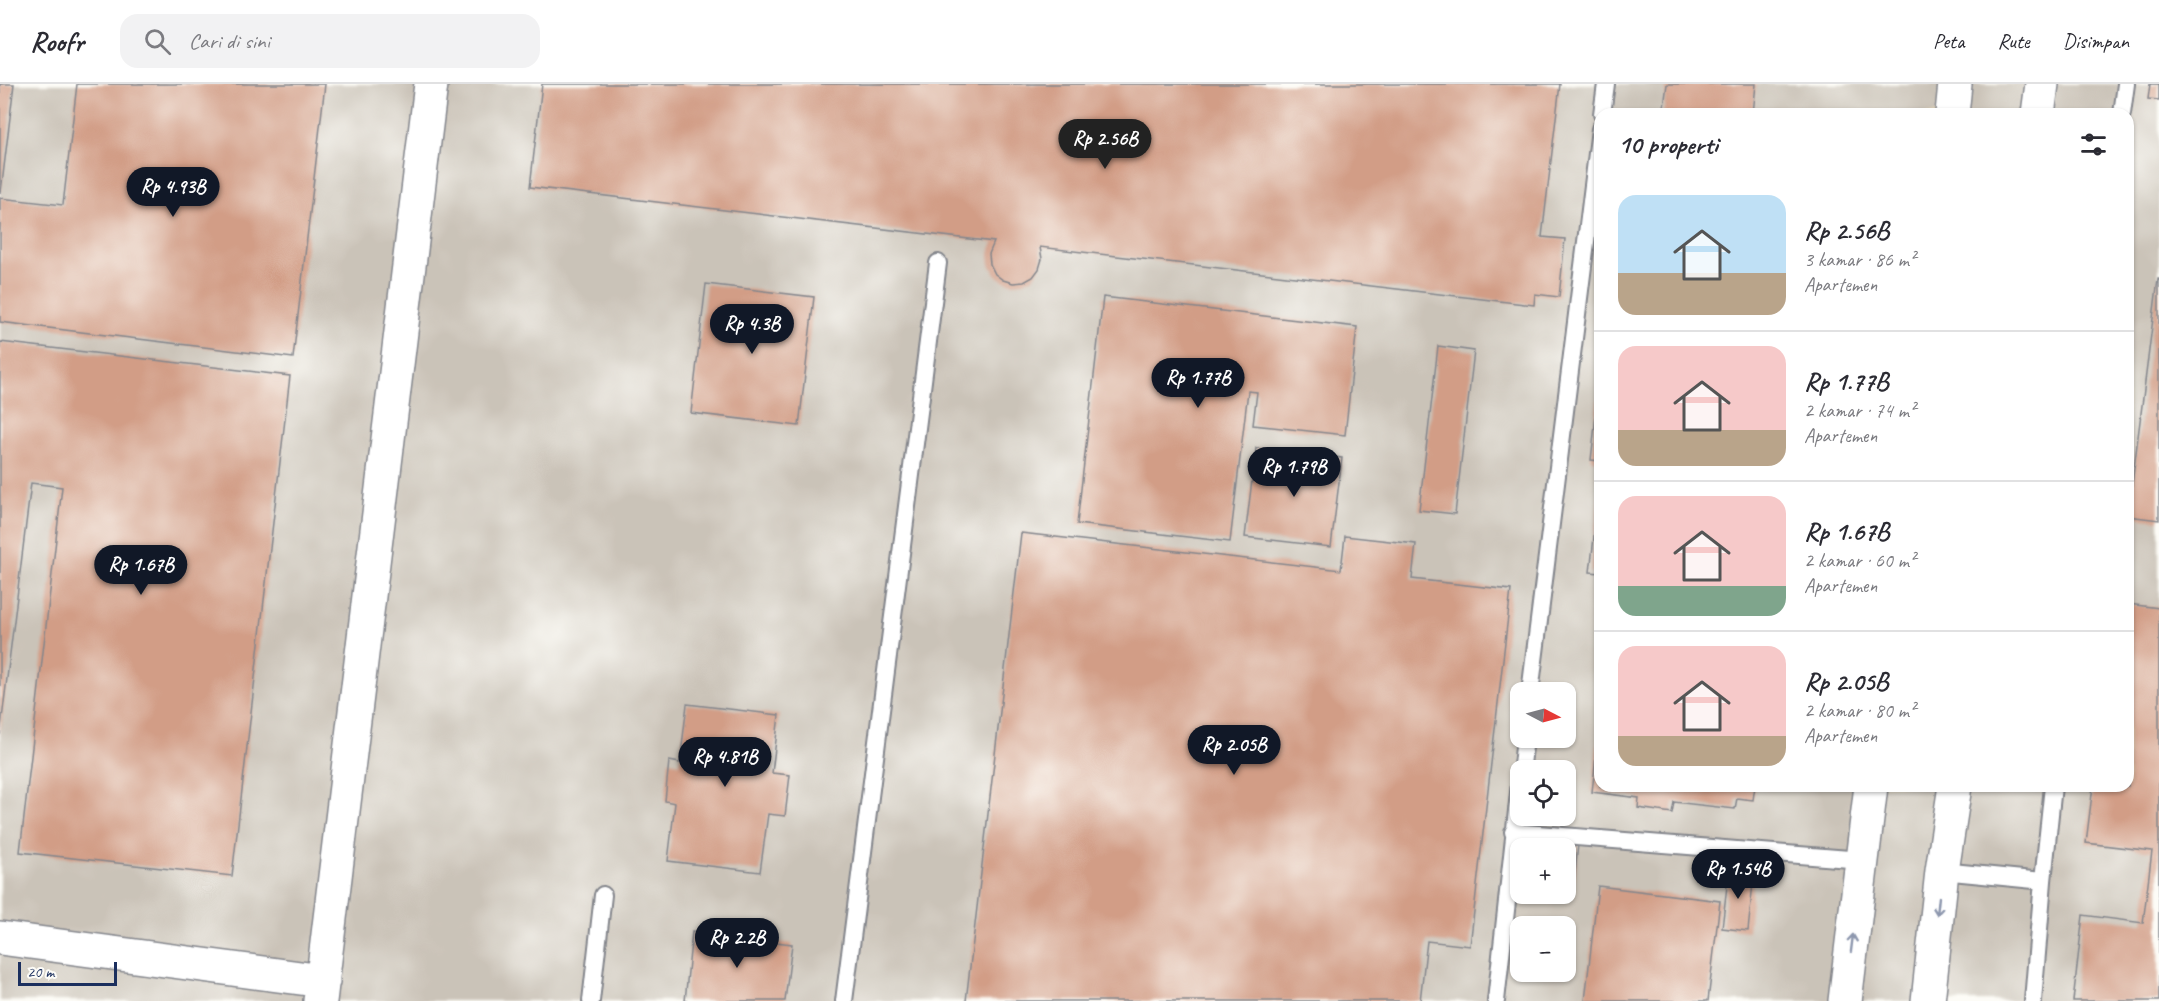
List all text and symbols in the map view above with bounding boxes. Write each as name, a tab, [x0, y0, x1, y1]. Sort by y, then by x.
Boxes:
search box	[120, 14, 540, 68]
text: Roofr	[30, 24, 84, 59]
icon: search	[141, 25, 174, 58]
text: Cari di sini	[189, 27, 270, 55]
text: Peta	[1933, 28, 1964, 54]
text: Rute	[1997, 28, 2030, 54]
text: Disimpan	[2063, 28, 2129, 54]
pin: Rp 2.56B	[1043, 119, 1167, 170]
text: Rp 2.56B	[1072, 126, 1138, 151]
text: 10 properti	[1618, 128, 1718, 161]
icon: filters	[2077, 128, 2110, 161]
pin: Rp 4.93B	[111, 167, 235, 218]
text: Rp 4.93B	[141, 174, 205, 199]
text: Rp 2.56B	[1804, 214, 1889, 247]
icon: home	[1666, 219, 1738, 291]
text: 3 kamar · 86 m²	[1804, 247, 1915, 272]
text: Apartemen	[1804, 272, 1877, 297]
pin: Rp 4.3B	[697, 304, 807, 355]
text: Rp 4.3B	[724, 311, 780, 336]
pin: Rp 1.77B	[1136, 358, 1260, 409]
text: Rp 1.77B	[1166, 365, 1230, 390]
text: Rp 1.77B	[1804, 365, 1888, 398]
icon: home	[1666, 370, 1738, 442]
text: 2 kamar · 74 m²	[1804, 398, 1915, 423]
text: Apartemen	[1804, 423, 1877, 448]
pin: Rp 1.79B	[1232, 447, 1356, 498]
text: Rp 1.79B	[1262, 454, 1326, 479]
text: Rp 1.67B	[1804, 515, 1889, 548]
icon: home	[1666, 520, 1738, 592]
pin: Rp 1.67B	[79, 545, 203, 596]
text: 2 kamar · 60 m²	[1804, 548, 1915, 573]
text: Rp 1.67B	[108, 552, 174, 577]
text: Apartemen	[1804, 573, 1877, 598]
text: Rp 2.05B	[1804, 665, 1888, 698]
icon: home	[1666, 670, 1738, 742]
north arrow	[1510, 682, 1576, 748]
map controls	[1510, 682, 1576, 982]
text: 2 kamar · 80 m²	[1804, 698, 1915, 723]
text: Apartemen	[1804, 723, 1877, 748]
pin: Rp 2.05B	[1172, 725, 1296, 776]
text: Rp 2.05B	[1202, 732, 1266, 757]
pin: Rp 4.81B	[663, 737, 787, 788]
text: Rp 4.81B	[692, 744, 758, 769]
button: locate	[1510, 760, 1576, 826]
button: +	[1510, 838, 1576, 904]
pin: Rp 1.54B	[1676, 849, 1800, 900]
text: Rp 1.54B	[1706, 856, 1770, 881]
one-way arrow	[1933, 896, 1944, 916]
button: −	[1510, 916, 1576, 982]
pin: Rp 2.2B	[682, 918, 792, 969]
text: Rp 2.2B	[709, 925, 765, 950]
one-way arrow	[1847, 933, 1858, 953]
scale bar	[18, 959, 117, 986]
text: 20 m	[27, 962, 54, 982]

